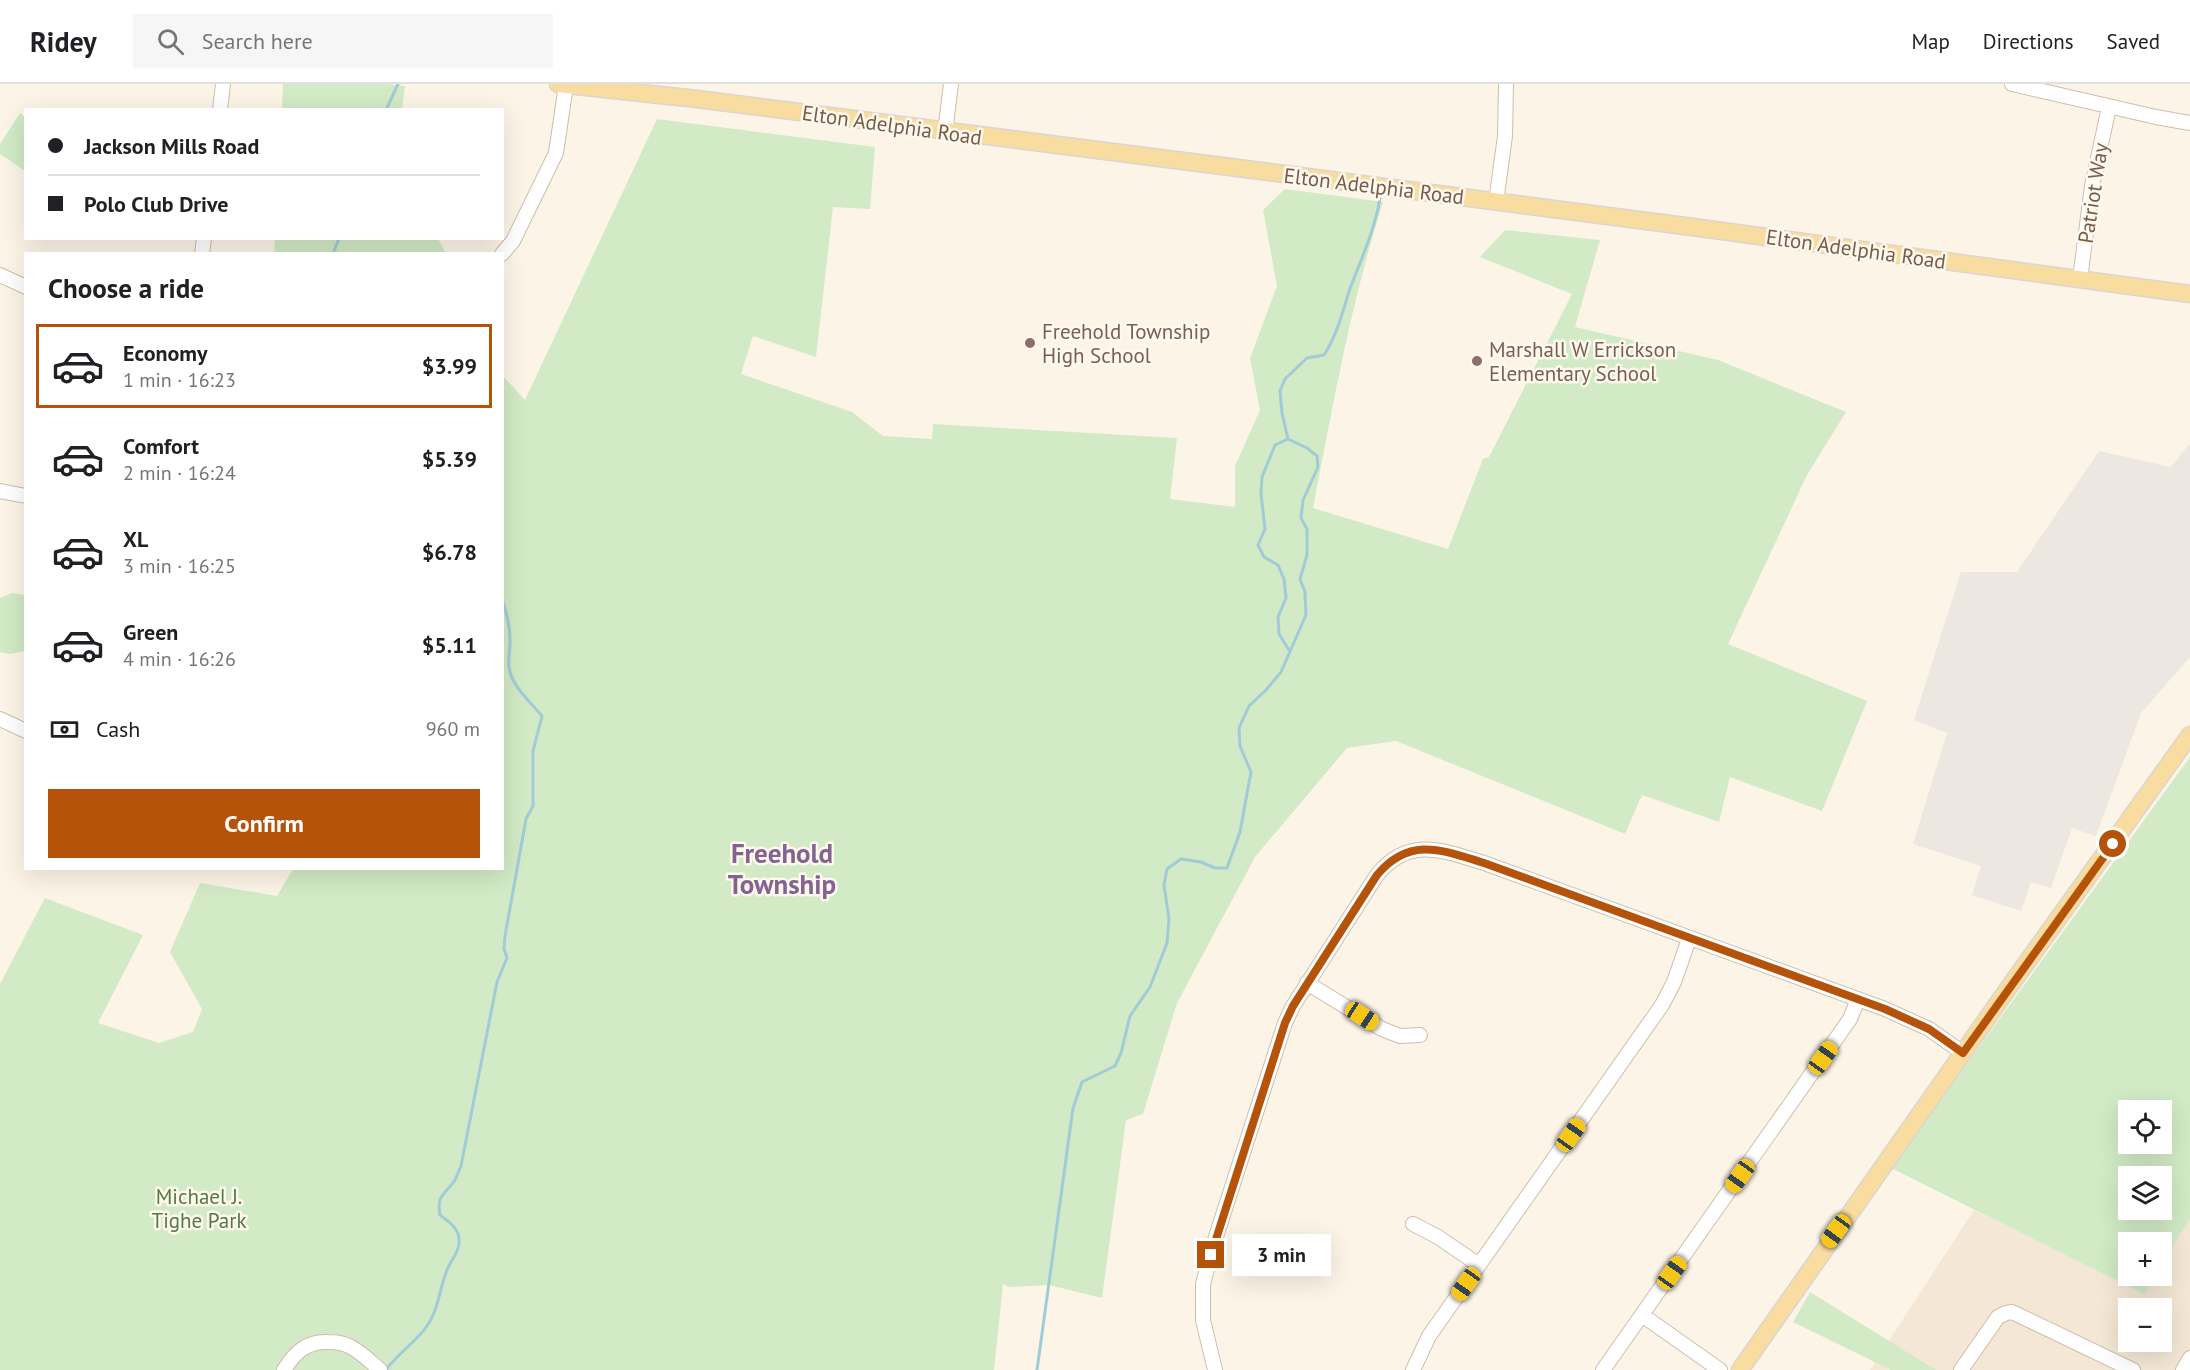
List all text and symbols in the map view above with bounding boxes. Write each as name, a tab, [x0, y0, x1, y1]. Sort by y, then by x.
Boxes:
search box	[133, 14, 553, 68]
text: Ridey	[30, 23, 97, 60]
icon: search	[154, 25, 187, 58]
text: Search here	[202, 27, 313, 55]
text: Map	[1911, 28, 1950, 55]
text: Directions	[1983, 28, 2074, 55]
text: Saved	[2107, 28, 2160, 55]
street label: Elton Adelphia Road	[800, 99, 984, 151]
text: Jackson Mills Road	[84, 132, 259, 160]
street label: Patriot Way	[2072, 140, 2114, 245]
street label: Elton Adelphia Road	[1282, 162, 1466, 210]
text: Polo Club Drive	[84, 190, 229, 218]
street label: Elton Adelphia Road	[1764, 223, 1948, 275]
text: Choose a ride	[48, 271, 204, 305]
place label: Freehold Township High School	[1042, 318, 1210, 369]
marker: Freehold Township High School	[1023, 336, 1037, 350]
place label: Marshall W Errickson Elementary School	[1489, 336, 1676, 387]
icon: car	[51, 339, 105, 393]
text: Economy	[123, 339, 207, 367]
text: $3.99	[422, 352, 477, 380]
marker: Marshall W Errickson Elementary School	[1470, 354, 1484, 368]
text: 1 min · 16:23	[123, 367, 236, 393]
icon: car	[51, 432, 105, 486]
text: Comfort	[123, 432, 199, 460]
text: $5.39	[422, 445, 477, 473]
text: 2 min · 16:24	[123, 460, 236, 486]
icon: car	[51, 525, 105, 579]
text: XL	[123, 525, 148, 553]
text: $6.78	[422, 538, 477, 566]
text: 3 min · 16:25	[123, 553, 236, 579]
icon: car	[51, 618, 105, 672]
text: Green	[123, 618, 178, 646]
text: $5.11	[422, 631, 477, 659]
text: 4 min · 16:26	[123, 646, 236, 672]
icon: cash	[48, 713, 81, 746]
text: Cash	[96, 715, 140, 743]
text: 960 m	[426, 716, 480, 742]
button: Confirm	[48, 789, 480, 858]
route start	[2099, 830, 2126, 857]
district label: Freehold Township	[728, 836, 836, 901]
car	[1342, 999, 1382, 1033]
car	[1805, 1038, 1841, 1078]
map controls	[2118, 1100, 2172, 1352]
button: locate	[2118, 1100, 2172, 1154]
car	[1553, 1115, 1589, 1155]
car	[1722, 1156, 1758, 1196]
button: layers	[2118, 1166, 2172, 1220]
park label: Michael J. Tighe Park	[152, 1183, 246, 1234]
car	[1818, 1211, 1854, 1251]
button: +	[2118, 1232, 2172, 1286]
callout: 3 min	[1232, 1234, 1331, 1276]
route end	[1197, 1241, 1224, 1268]
text: 3 min	[1257, 1242, 1306, 1268]
car	[1654, 1253, 1690, 1293]
car	[1448, 1264, 1484, 1304]
button: −	[2118, 1298, 2172, 1352]

